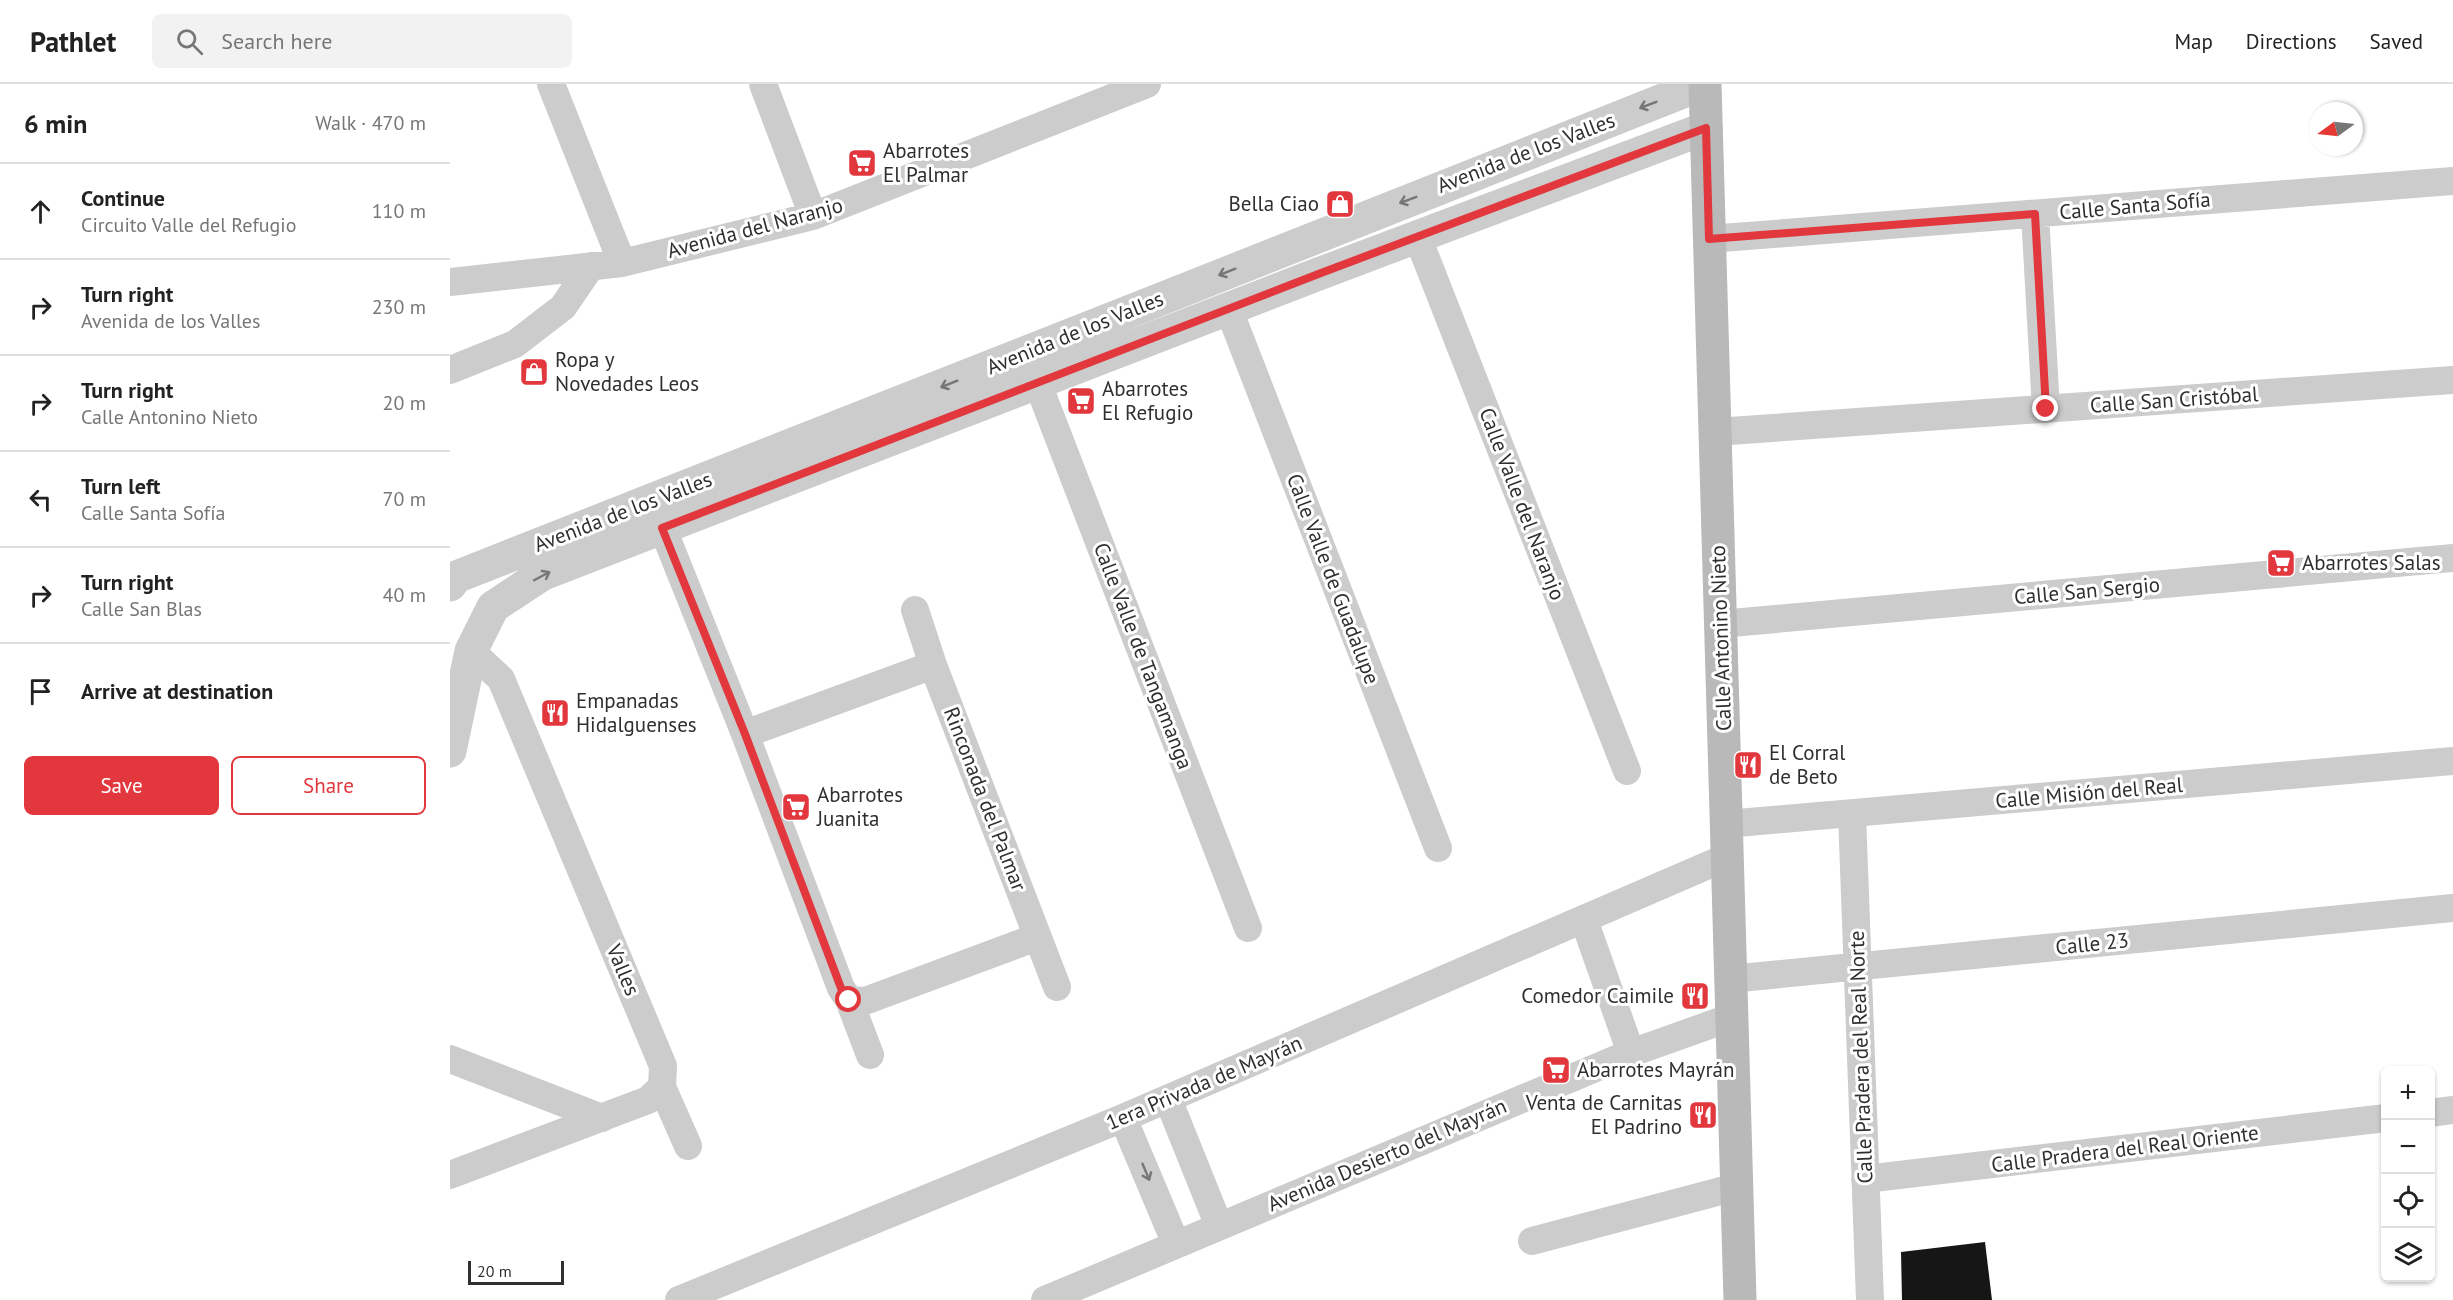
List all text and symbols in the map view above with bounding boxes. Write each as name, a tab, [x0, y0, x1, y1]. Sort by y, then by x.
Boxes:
search box	[152, 14, 572, 68]
text: Pathlet	[30, 23, 116, 60]
icon: search	[173, 25, 206, 58]
text: Search here	[221, 27, 332, 55]
text: Map	[2174, 28, 2213, 55]
text: Directions	[2246, 28, 2337, 55]
text: Saved	[2370, 28, 2423, 55]
one-way arrow	[1639, 101, 1658, 112]
north arrow	[2309, 102, 2363, 156]
street label: Avenida de los Valles	[1433, 106, 1619, 199]
text: 6 min	[24, 107, 87, 140]
text: Walk · 470 m	[315, 110, 426, 136]
place label: Abarrotes El Palmar	[883, 137, 969, 188]
supermarket icon: Abarrotes El Palmar	[846, 147, 878, 179]
text: Continue	[81, 184, 165, 212]
street label: Calle Santa Sofía	[2058, 185, 2212, 226]
shop icon: Bella Ciao	[1324, 188, 1356, 220]
place label: Bella Ciao	[1228, 190, 1319, 217]
street label: Avenida del Naranjo	[664, 191, 846, 264]
icon: ahead	[24, 195, 57, 228]
one-way arrow	[1399, 195, 1418, 206]
text: 110 m	[372, 198, 426, 224]
text: Circuito Valle del Refugio	[81, 212, 296, 238]
one-way arrow	[1218, 267, 1237, 278]
text: Turn right	[81, 280, 173, 308]
street label: Avenida de los Valles	[982, 285, 1167, 380]
icon: right	[24, 291, 57, 324]
text: 230 m	[372, 294, 426, 320]
text: Avenida de los Valles	[81, 308, 260, 334]
place label: Ropa y Novedades Leos	[555, 346, 699, 397]
shop icon: Ropa y Novedades Leos	[518, 356, 550, 388]
place label: Abarrotes El Refugio	[1102, 375, 1193, 426]
text: Turn right	[81, 376, 173, 404]
one-way arrow	[940, 379, 958, 390]
street label: Calle San Cristóbal	[2089, 380, 2259, 419]
supermarket icon: Abarrotes El Refugio	[1065, 385, 1097, 417]
icon: right	[24, 387, 57, 420]
text: 20 m	[383, 390, 426, 416]
route end	[2032, 395, 2058, 421]
text: Calle Antonino Nieto	[81, 404, 258, 430]
street label: Calle Valle del Naranjo	[1473, 404, 1572, 604]
street label: Avenida de los Valles	[530, 465, 716, 558]
street label: Calle Valle de Guadalupe	[1281, 470, 1386, 688]
text: Turn left	[81, 472, 161, 500]
icon: left	[24, 483, 57, 516]
text: 70 m	[383, 486, 426, 512]
text: Calle Santa Sofía	[81, 500, 225, 526]
street label: Calle Valle de Tangamanga	[1088, 539, 1199, 773]
street label: Calle Antonino Nieto	[1704, 545, 1737, 731]
supermarket icon: Abarrotes Salas	[2265, 547, 2297, 579]
place label: Abarrotes Salas	[2302, 549, 2441, 576]
text: Turn right	[81, 568, 173, 596]
one-way arrow	[533, 570, 550, 582]
street label: Calle San Sergio	[2013, 571, 2161, 610]
icon: right	[24, 579, 57, 612]
text: 40 m	[383, 582, 426, 608]
text: Calle San Blas	[81, 596, 202, 622]
icon: arrive	[24, 675, 57, 708]
text: Arrive at destination	[81, 677, 273, 705]
place label: Empanadas Hidalguenses	[576, 687, 697, 738]
restaurant icon: Empanadas Hidalguenses	[539, 697, 571, 729]
street label: Rinconada del Palmar	[938, 703, 1033, 895]
place label: El Corral de Beto	[1769, 739, 1845, 790]
restaurant icon: El Corral de Beto	[1732, 749, 1764, 781]
button: Save	[24, 756, 219, 815]
button: Share	[231, 756, 426, 815]
street label: Calle Misión del Real	[1994, 771, 2184, 814]
place label: Abarrotes Juanita	[816, 781, 903, 832]
supermarket icon: Abarrotes Juanita	[780, 791, 812, 823]
street label: Calle 23	[2054, 926, 2130, 961]
street label: Calle Pradera del Real Norte	[1843, 930, 1878, 1184]
street label: Valles	[600, 939, 646, 1000]
restaurant icon: Comedor Caimile	[1679, 980, 1711, 1012]
place label: Comedor Caimile	[1521, 982, 1674, 1009]
route start	[835, 986, 861, 1012]
street label: 1era Privada de Mayrán	[1102, 1029, 1306, 1136]
supermarket icon: Abarrotes Mayrán	[1540, 1054, 1572, 1086]
place label: Abarrotes Mayrán	[1577, 1056, 1734, 1083]
map controls	[2381, 1066, 2435, 1282]
button: +	[2381, 1066, 2435, 1120]
place label: Venta de Carnitas El Padrino	[1525, 1089, 1682, 1140]
street label: Avenida Desierto del Mayrán	[1263, 1092, 1510, 1217]
restaurant icon: Venta de Carnitas El Padrino	[1687, 1099, 1719, 1131]
street label: Calle Pradera del Real Oriente	[1990, 1119, 2260, 1178]
button: −	[2381, 1120, 2435, 1174]
one-way arrow	[1141, 1162, 1152, 1180]
button: locate	[2381, 1174, 2435, 1228]
button: layers	[2381, 1228, 2435, 1282]
scale bar	[468, 1258, 564, 1286]
text: 20 m	[477, 1261, 512, 1281]

